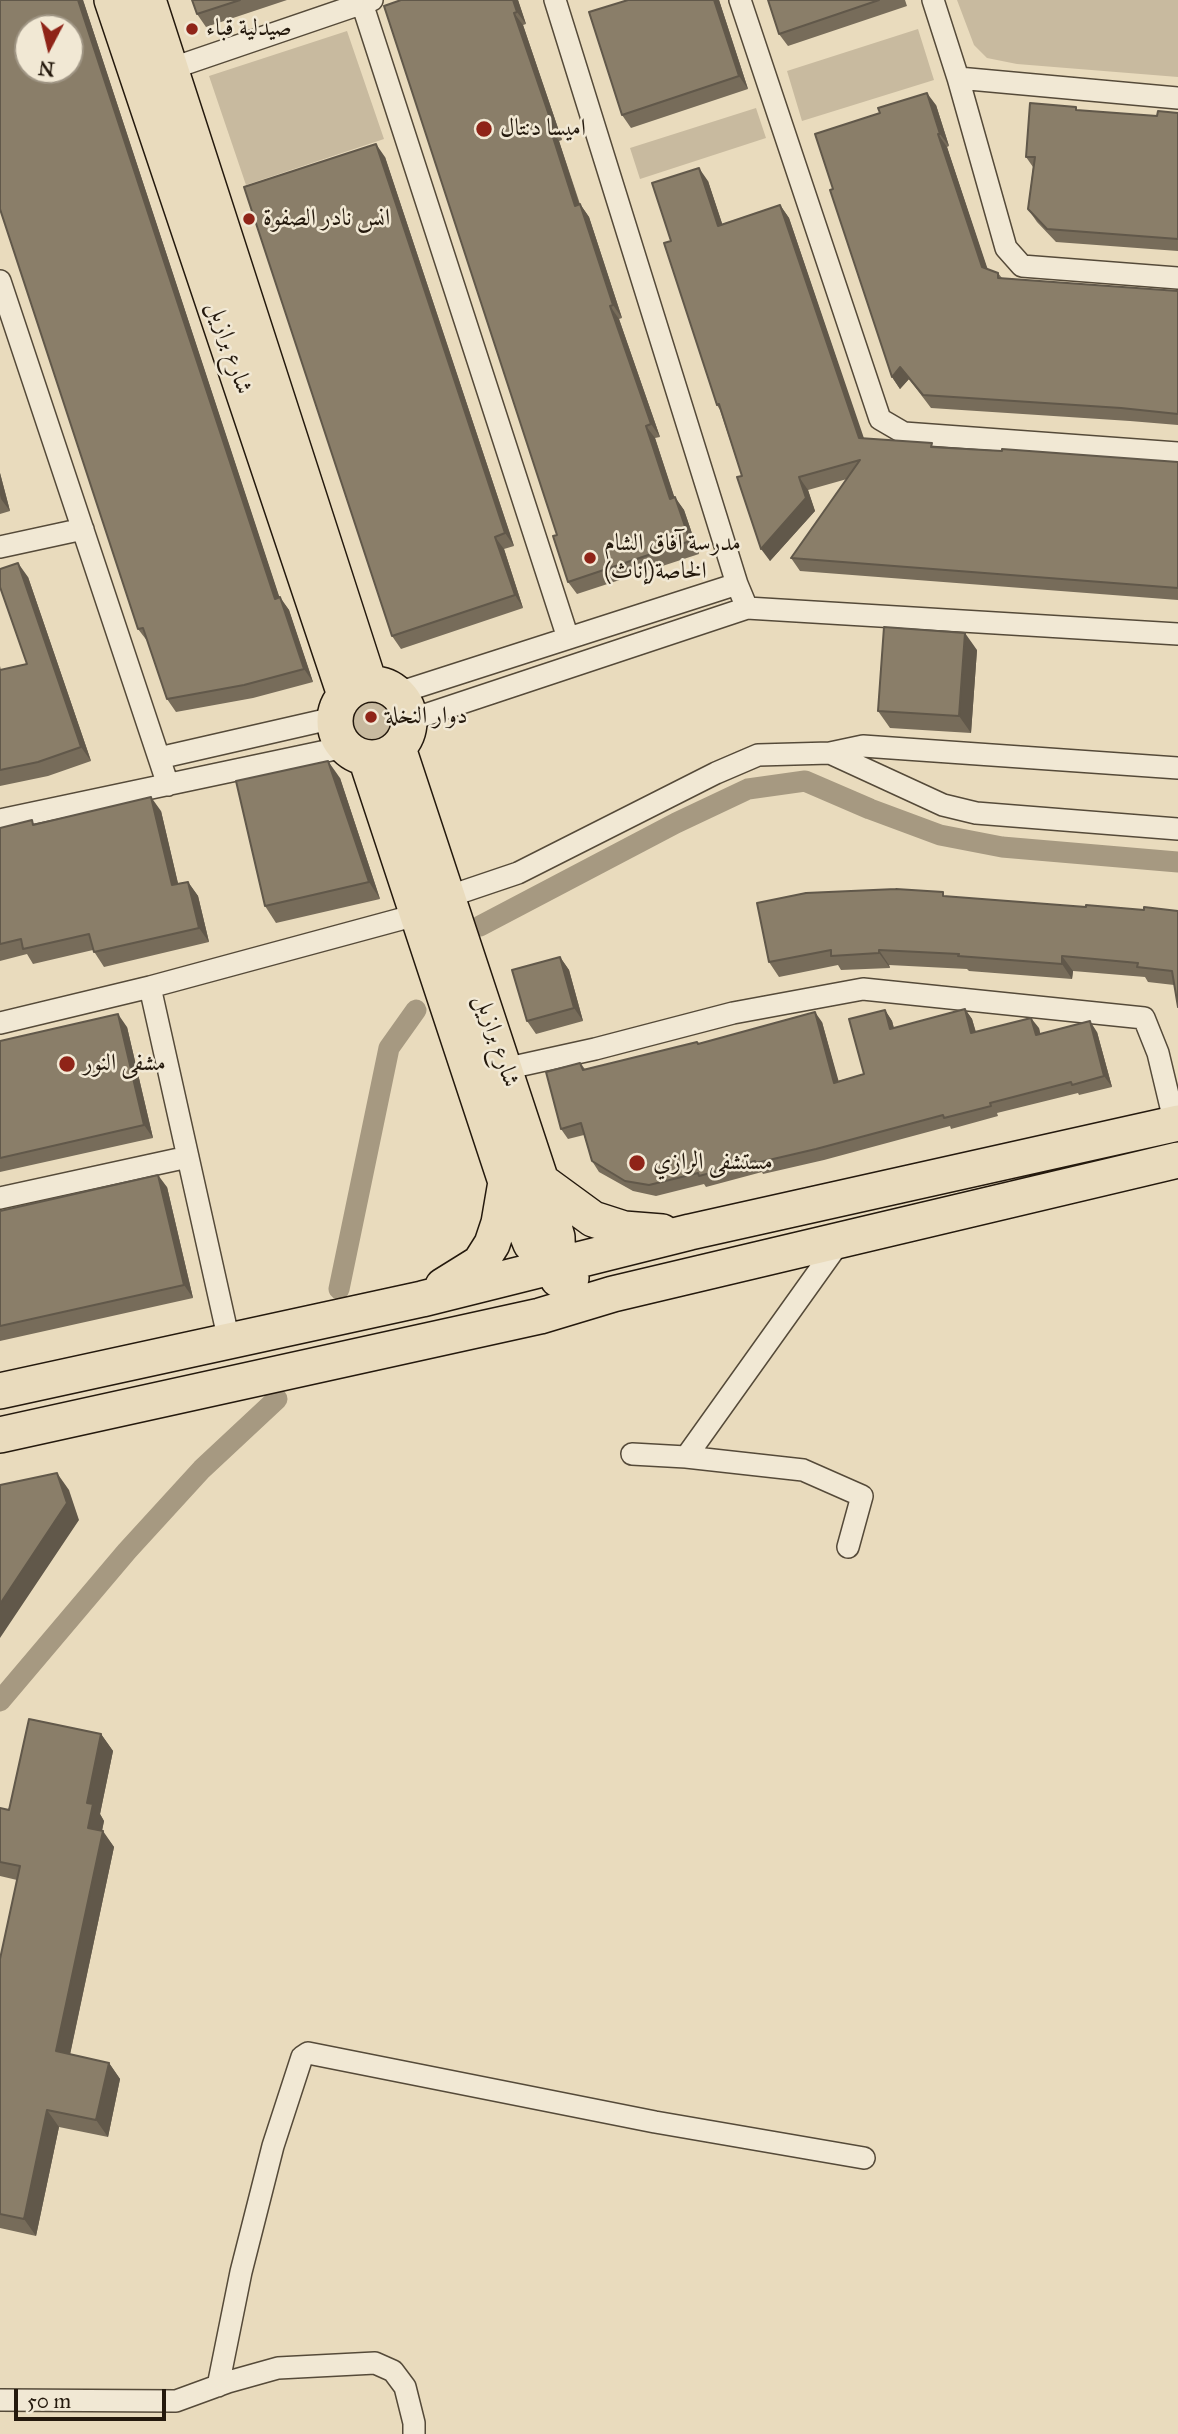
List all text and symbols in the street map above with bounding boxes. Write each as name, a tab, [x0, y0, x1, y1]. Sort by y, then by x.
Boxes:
north arrow	[14, 14, 84, 84]
place label: صيدلية قباء	[206, 15, 292, 43]
marker: صيدلية قباء	[184, 21, 200, 37]
text: N	[37, 56, 56, 81]
place label: اميسا دنتال	[500, 115, 586, 143]
marker: اميسا دنتال	[474, 119, 494, 139]
place label: انس نادر الصفوة	[263, 205, 390, 233]
marker: انس نادر الصفوة	[241, 211, 257, 227]
street label: شارع برازيل	[200, 298, 258, 398]
place label: مدرسة آفاق الشام الخاصة(إناث)	[604, 530, 741, 586]
marker: مدرسة آفاق الشام الخاصة(إناث)	[582, 550, 598, 566]
place label: دوار النخلة	[385, 703, 468, 731]
marker: دوار النخلة	[363, 709, 379, 725]
street label: شارع برازيل	[467, 991, 525, 1091]
place label: مشفى النور	[83, 1050, 166, 1078]
marker: مشفى النور	[57, 1054, 77, 1074]
place label: مستشفى الرازي	[653, 1149, 773, 1177]
marker: مستشفى الرازي	[627, 1153, 647, 1173]
scale bar	[18, 2374, 170, 2418]
text: 50 m	[27, 2388, 71, 2414]

